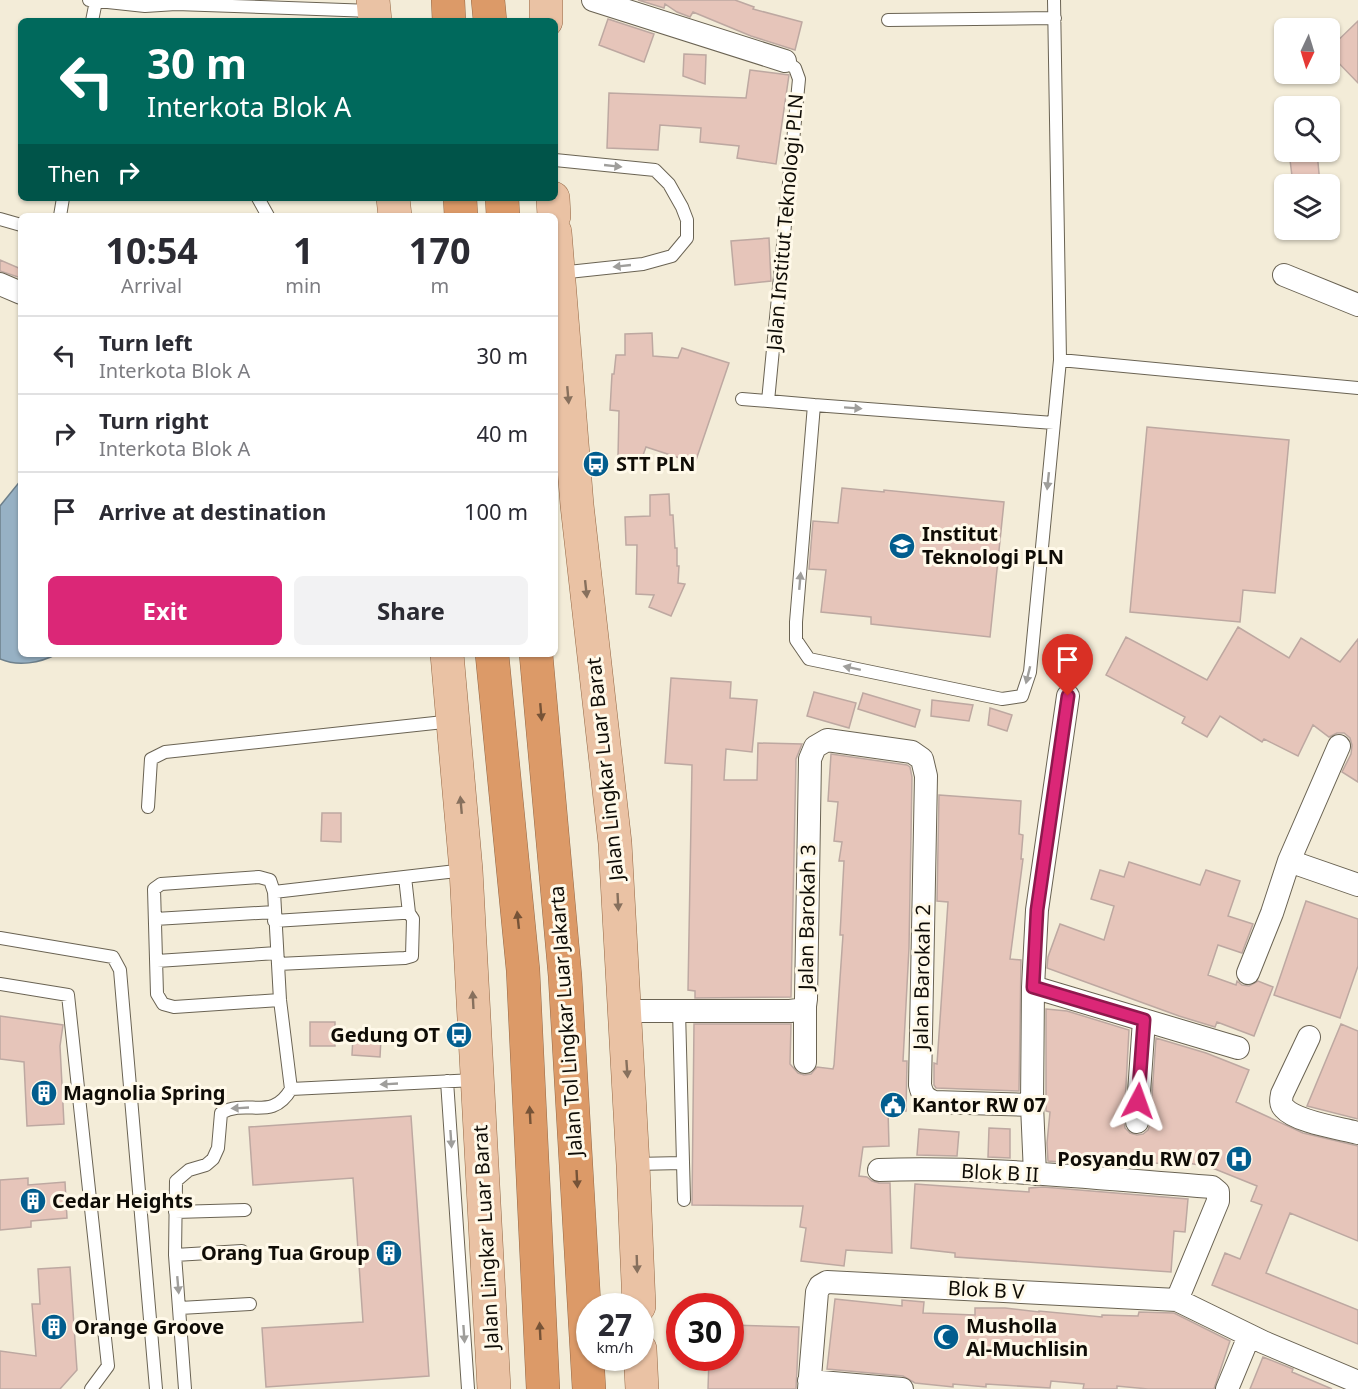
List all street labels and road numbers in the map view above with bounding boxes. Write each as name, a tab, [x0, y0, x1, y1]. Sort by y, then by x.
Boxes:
street label: Jalan Institut Teknologi PLN	[760, 92, 809, 353]
street label: Jalan Lingkar Luar Barat	[579, 656, 630, 884]
street label: Jalan Barokah 3	[792, 844, 821, 992]
street label: Jalan Tol Lingkar Luar Jakarta	[543, 885, 589, 1159]
street label: Jalan Barokah 2	[907, 904, 936, 1052]
street label: Jalan Lingkar Luar Barat	[466, 1124, 505, 1352]
street label: Blok B II	[960, 1157, 1040, 1188]
street label: Blok B V	[947, 1274, 1025, 1305]

